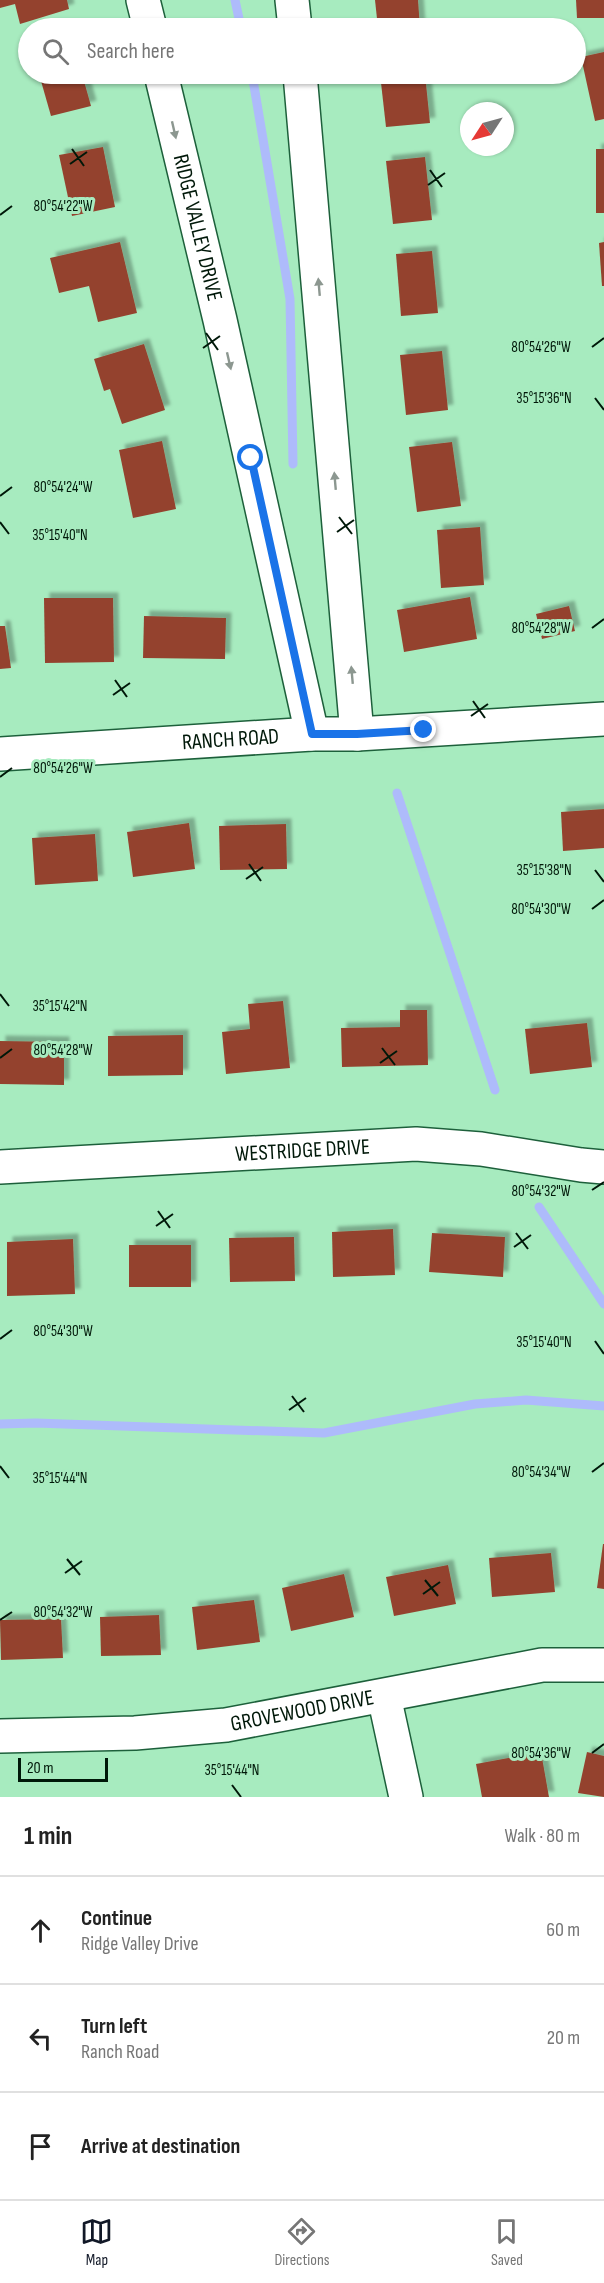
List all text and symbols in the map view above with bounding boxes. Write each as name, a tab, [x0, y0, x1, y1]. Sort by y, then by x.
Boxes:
search box	[18, 18, 586, 84]
icon: search	[39, 35, 72, 68]
text: Search here	[87, 38, 174, 65]
north arrow	[460, 102, 514, 156]
one-way arrow	[170, 121, 180, 140]
street label: RIDGE VALLEY DRIVE	[167, 151, 228, 304]
text: 80°54'22"W	[34, 197, 93, 216]
one-way arrow	[314, 277, 324, 296]
text: 80°54'26"W	[511, 338, 571, 357]
one-way arrow	[225, 352, 234, 371]
text: 35°15'36"N	[516, 389, 572, 408]
route start	[237, 444, 263, 470]
one-way arrow	[330, 472, 340, 491]
text: 80°54'24"W	[34, 478, 93, 497]
text: 35°15'40"N	[32, 526, 88, 545]
text: 80°54'28"W	[511, 619, 571, 638]
one-way arrow	[347, 666, 357, 685]
route end	[410, 716, 436, 742]
street label: RANCH ROAD	[181, 723, 280, 756]
text: 80°54'26"W	[33, 759, 93, 778]
text: 35°15'38"N	[516, 861, 572, 880]
text: 80°54'30"W	[511, 900, 571, 919]
text: 35°15'42"N	[33, 997, 87, 1016]
text: 80°54'28"W	[33, 1041, 93, 1060]
street label: WESTRIDGE DRIVE	[234, 1133, 371, 1167]
text: 80°54'32"W	[511, 1182, 571, 1201]
text: 80°54'30"W	[33, 1322, 93, 1341]
text: 35°15'40"N	[516, 1333, 572, 1352]
text: 80°54'34"W	[511, 1463, 571, 1482]
text: 35°15'44"N	[32, 1469, 88, 1488]
text: 80°54'32"W	[33, 1603, 93, 1622]
street label: GROVEWOOD DRIVE	[228, 1684, 376, 1737]
text: 80°54'36"W	[511, 1744, 571, 1763]
scale bar	[18, 1755, 108, 1782]
text: 20 m	[27, 1759, 54, 1778]
text: 35°15'44"N	[204, 1761, 260, 1780]
text: 1 min	[24, 1821, 72, 1852]
text: Walk · 80 m	[504, 1824, 580, 1848]
text: Continue	[81, 1905, 152, 1932]
icon: ahead	[24, 1914, 57, 1947]
text: 60 m	[546, 1918, 580, 1942]
text: Ridge Valley Drive	[81, 1932, 199, 1956]
text: Turn left	[81, 2013, 147, 2040]
icon: left	[24, 2022, 57, 2055]
text: 20 m	[547, 2026, 580, 2050]
text: Ranch Road	[81, 2040, 159, 2064]
icon: arrive	[24, 2130, 57, 2163]
text: Arrive at destination	[81, 2133, 240, 2160]
tab: Map	[80, 2215, 113, 2270]
tab: Directions	[274, 2215, 329, 2270]
tab: Saved	[490, 2215, 523, 2270]

